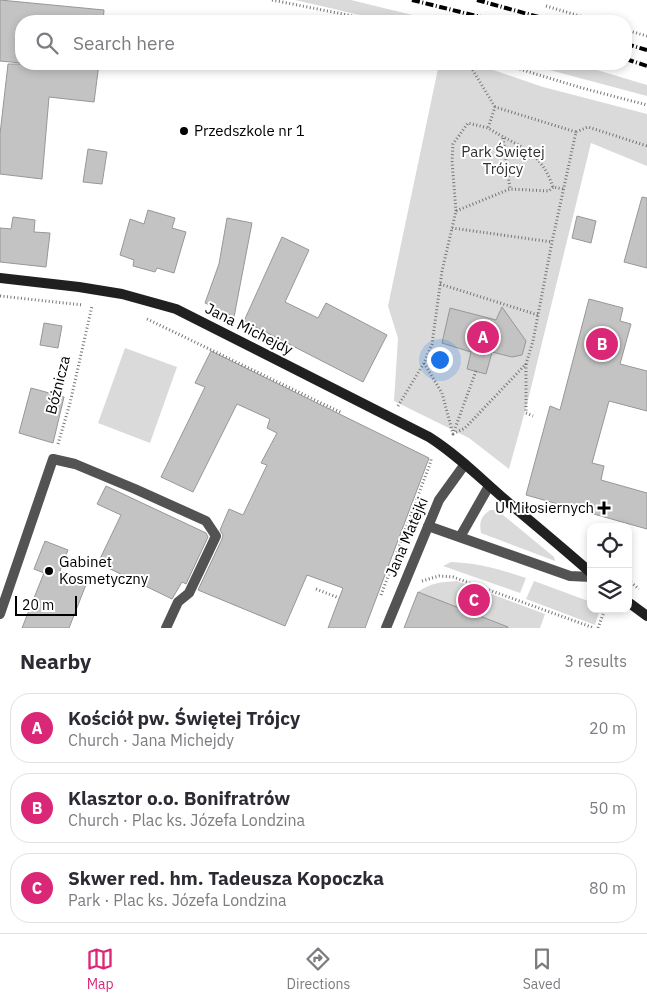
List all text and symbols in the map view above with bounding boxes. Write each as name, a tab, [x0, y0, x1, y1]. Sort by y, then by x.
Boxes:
search box	[15, 15, 632, 70]
icon: search	[33, 29, 61, 57]
text: Search here	[73, 31, 175, 55]
place label: Przedszkole nr 1	[194, 121, 305, 140]
marker: Przedszkole nr 1	[178, 125, 190, 137]
park label: Park Świętej Trójcy	[461, 142, 545, 178]
street label: Jana Michejdy	[202, 298, 297, 359]
pin: A	[467, 318, 499, 356]
pin: B	[586, 325, 618, 363]
your location	[427, 347, 453, 373]
street label: Bóżnicza	[41, 354, 74, 416]
street label: Jana Matejki	[381, 494, 432, 580]
place label: U Miłosiernych	[495, 498, 594, 517]
marker: U Miłosiernych	[598, 502, 610, 514]
map controls	[587, 523, 632, 613]
button: locate	[587, 523, 632, 568]
place label: Gabinet Kosmetyczny	[59, 552, 149, 588]
marker: Gabinet Kosmetyczny	[43, 565, 55, 577]
button: layers	[587, 568, 632, 613]
pin: C	[458, 581, 490, 619]
scale bar	[15, 593, 78, 616]
text: 20 m	[22, 596, 54, 614]
text: Nearby	[20, 647, 91, 675]
text: 3 results	[564, 651, 627, 671]
text: Kościół pw. Świętej Trójcy	[68, 706, 300, 730]
text: A	[32, 718, 42, 738]
text: 20 m	[589, 718, 626, 738]
text: Church · Jana Michejdy	[68, 730, 234, 750]
text: Klasztor o.o. Bonifratrów	[68, 786, 290, 810]
text: B	[32, 798, 42, 818]
text: 50 m	[589, 798, 626, 818]
text: Church · Plac ks. Józefa Londzina	[68, 810, 305, 830]
text: Skwer red. hm. Tadeusza Kopoczka	[68, 866, 384, 890]
text: C	[32, 878, 42, 898]
text: 80 m	[589, 878, 626, 898]
text: Park · Plac ks. Józefa Londzina	[68, 890, 287, 910]
tab: Map	[86, 945, 114, 993]
tab: Directions	[287, 945, 350, 993]
tab: Saved	[523, 945, 561, 993]

